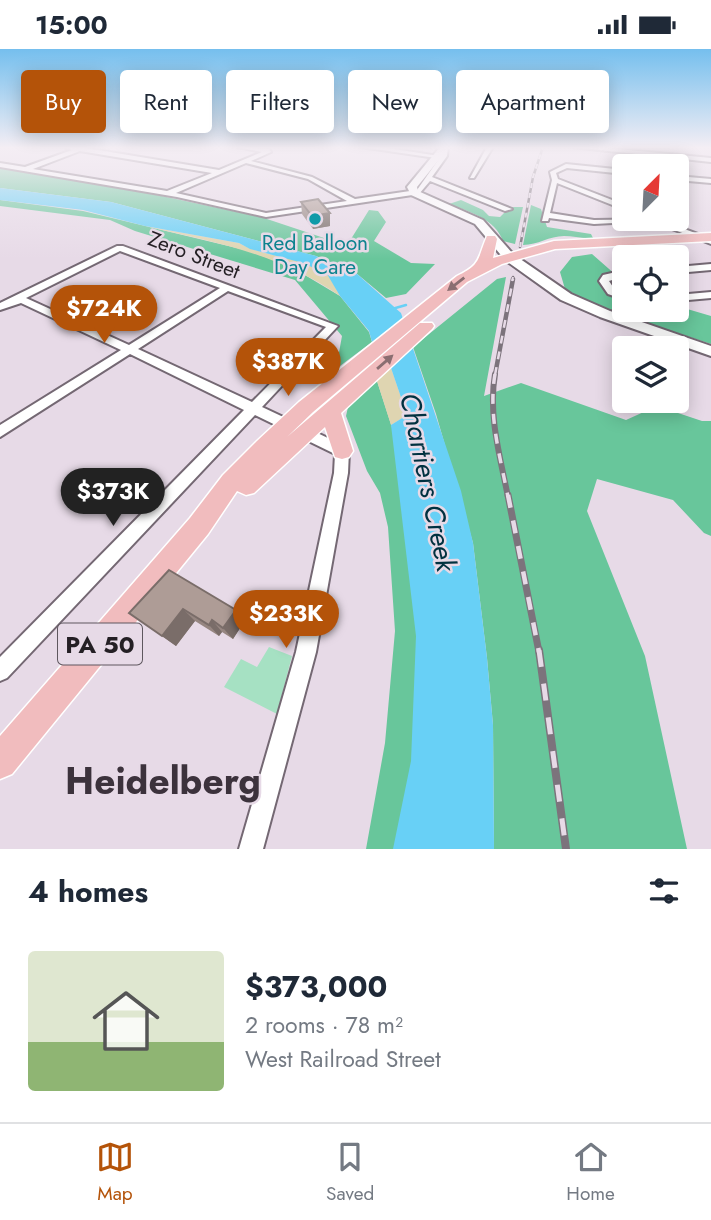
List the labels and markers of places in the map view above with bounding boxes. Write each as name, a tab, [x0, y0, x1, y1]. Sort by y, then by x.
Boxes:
marker: Red Balloon Day Care	[307, 211, 323, 227]
place label: Red Balloon Day Care	[262, 228, 368, 282]
pin: $724K	[55, 285, 153, 345]
pin: $387K	[239, 339, 337, 398]
pin: $373K	[64, 469, 162, 528]
pin: $233K	[237, 591, 335, 650]

